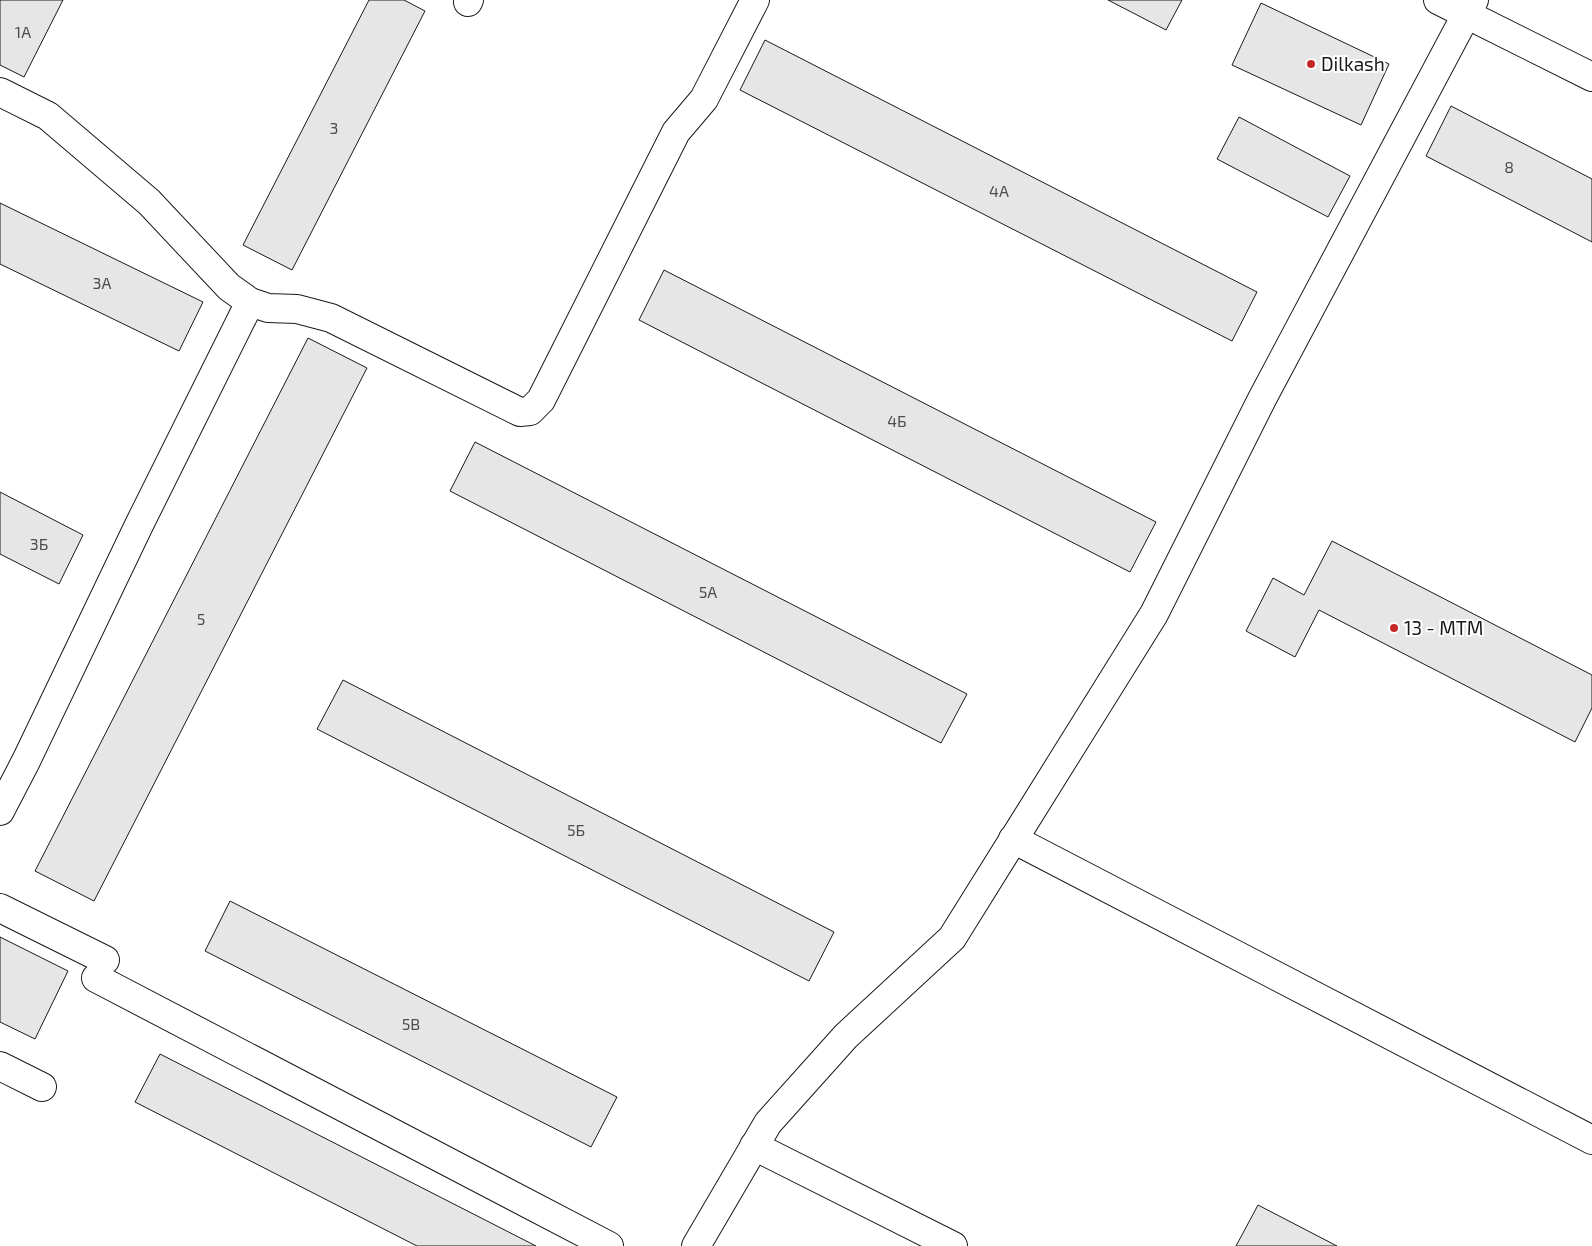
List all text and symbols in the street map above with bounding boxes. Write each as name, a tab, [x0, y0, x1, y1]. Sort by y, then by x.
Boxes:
house number: 1А	[15, 22, 31, 41]
place label: Dilkash	[1321, 52, 1385, 75]
marker: Dilkash	[1305, 58, 1317, 70]
house number: 3	[330, 118, 338, 137]
house number: 8	[1504, 157, 1514, 176]
house number: 4А	[989, 181, 1009, 200]
house number: 3А	[93, 273, 111, 292]
house number: 4Б	[887, 411, 907, 430]
house number: 3Б	[30, 534, 48, 553]
house number: 5А	[699, 582, 717, 601]
house number: 5	[197, 609, 205, 628]
place label: 13 - MTM	[1404, 616, 1484, 639]
marker: 13 - MTM	[1388, 622, 1400, 634]
house number: 5Б	[567, 820, 585, 839]
house number: 5В	[402, 1014, 420, 1033]

